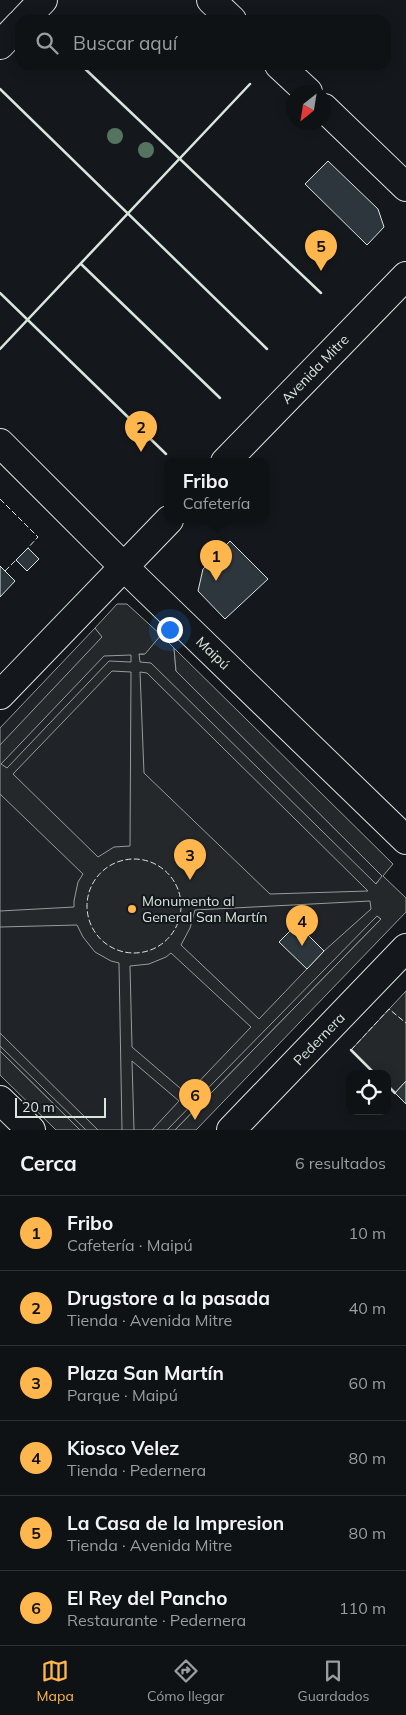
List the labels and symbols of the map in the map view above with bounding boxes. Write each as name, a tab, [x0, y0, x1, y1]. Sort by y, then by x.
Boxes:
north arrow	[286, 85, 331, 130]
pin: 5	[305, 230, 337, 271]
street label: Avenida Mitre	[277, 330, 353, 408]
pin: 2	[125, 411, 157, 452]
pin: 1	[200, 540, 232, 581]
your location	[157, 617, 183, 643]
street label: Maipú	[192, 633, 234, 673]
pin: 3	[174, 839, 206, 880]
place label: Monumento al General San Martín	[142, 892, 267, 926]
marker: Monumento al General San Martín	[126, 903, 138, 915]
pin: 4	[286, 905, 318, 946]
street label: Pedernera	[289, 1009, 349, 1069]
pin: 6	[179, 1079, 211, 1120]
scale bar	[15, 1095, 106, 1118]

